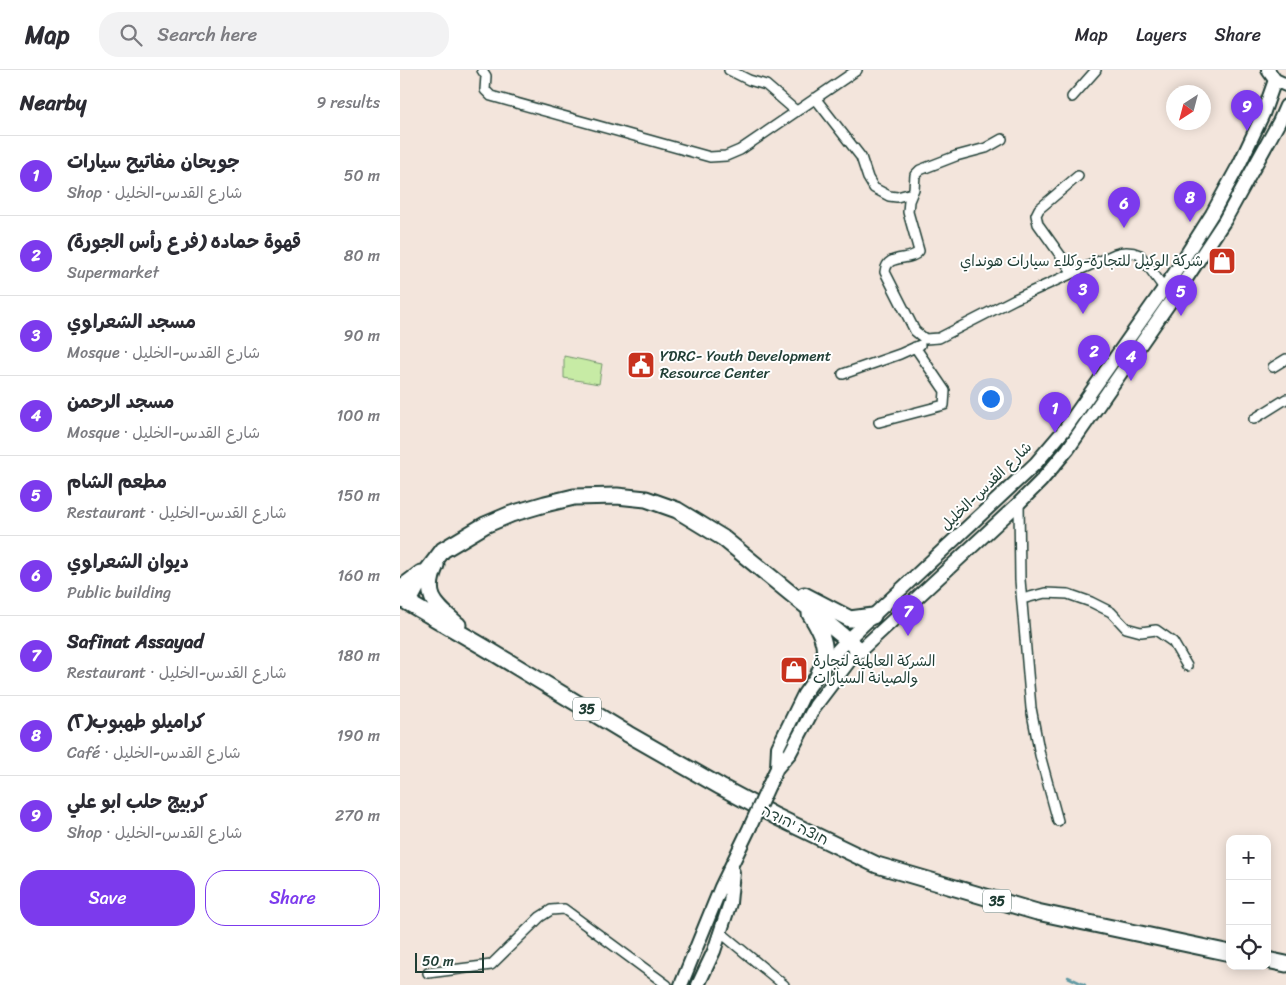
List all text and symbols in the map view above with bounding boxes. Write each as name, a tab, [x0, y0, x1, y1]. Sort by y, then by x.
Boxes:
search box	[99, 12, 449, 57]
text: Map	[25, 14, 69, 56]
text: Search here	[157, 18, 257, 51]
text: Map	[1075, 19, 1108, 51]
text: Layers	[1136, 19, 1187, 51]
text: Share	[1215, 19, 1261, 51]
icon: search	[117, 21, 145, 49]
text: Nearby	[20, 84, 86, 122]
north arrow	[1166, 85, 1211, 130]
text: 9 results	[316, 88, 380, 117]
pin: 9	[1231, 90, 1263, 131]
text: جويحان مفاتيح سيارات	[67, 145, 240, 178]
text: 1	[33, 161, 39, 190]
text: 50 m	[344, 161, 380, 190]
text: Shop · شارع القدس-الخليل	[67, 178, 242, 207]
pin: 8	[1174, 181, 1206, 222]
pin: 6	[1108, 187, 1140, 228]
text: قهوة حماده (فرع رأس الجورة)	[67, 225, 301, 258]
text: 2	[31, 241, 41, 270]
text: 80 m	[344, 241, 380, 270]
shop icon: شركة الوكيل للتجارة-وكلاء سيارات هونداي	[1207, 246, 1237, 276]
place label: شركة الوكيل للتجارة-وكلاء سيارات هونداي	[960, 248, 1203, 274]
text: Supermarket	[67, 258, 159, 287]
pin: 3	[1067, 273, 1099, 314]
pin: 5	[1165, 275, 1197, 316]
text: مسجد الشعراوي	[67, 305, 196, 338]
text: 3	[32, 321, 40, 350]
text: 90 m	[344, 321, 380, 350]
pin: 2	[1078, 335, 1110, 376]
text: Mosque · شارع القدس-الخليل	[67, 338, 260, 367]
pin: 4	[1115, 340, 1147, 381]
place label: YDRC- Youth Development Resource Center	[660, 343, 832, 386]
public building icon: YDRC- Youth Development Resource Center	[626, 350, 656, 380]
text: مسجد الرحمن	[67, 385, 174, 418]
your location	[978, 386, 1004, 412]
pin: 1	[1039, 392, 1071, 433]
text: 4	[31, 401, 41, 430]
text: 100 m	[336, 401, 380, 430]
text: Mosque · شارع القدس-الخليل	[67, 418, 260, 447]
street label: شارع القدس-الخليل	[934, 435, 1038, 537]
text: مطعم الشام	[67, 465, 167, 498]
text: 5	[31, 481, 41, 510]
text: 150 m	[337, 481, 380, 510]
text: Restaurant · شارع القدس-الخليل	[67, 498, 287, 527]
text: ديوان الشعراوي	[67, 545, 189, 578]
text: 6	[31, 561, 41, 590]
text: 160 m	[337, 561, 380, 590]
text: Public building	[67, 578, 171, 607]
pin: 7	[892, 595, 924, 636]
text: Safinat Assayad	[67, 625, 204, 658]
text: 7	[31, 641, 41, 670]
text: 180 m	[337, 641, 380, 670]
place label: الشركة العالمية لتجارة والصيانة السيارات	[813, 648, 936, 691]
shop icon: الشركة العالمية لتجارة والصيانة السيارات	[779, 655, 809, 685]
text: Restaurant · شارع القدس-الخليل	[67, 658, 287, 687]
road number: 35	[573, 698, 601, 720]
text: كراميلو طهبوب(٢)	[67, 705, 205, 738]
text: 8	[31, 721, 41, 750]
text: 190 m	[337, 721, 380, 750]
text: Café · شارع القدس-الخليل	[67, 738, 241, 767]
text: كربيج حلب ابو علي	[67, 785, 208, 818]
street label: חוצה יהודה	[757, 797, 833, 853]
text: 9	[31, 801, 41, 830]
text: 270 m	[335, 801, 380, 830]
text: Shop · شارع القدس-الخليل	[67, 818, 242, 847]
map controls	[1226, 835, 1271, 970]
button: +	[1226, 835, 1271, 880]
button: Save	[20, 870, 195, 926]
button: Share	[205, 870, 380, 926]
button: −	[1226, 880, 1271, 925]
road number: 35	[983, 889, 1011, 912]
button: locate	[1226, 925, 1271, 970]
text: 50 m	[422, 949, 454, 974]
scale bar	[415, 950, 484, 973]

